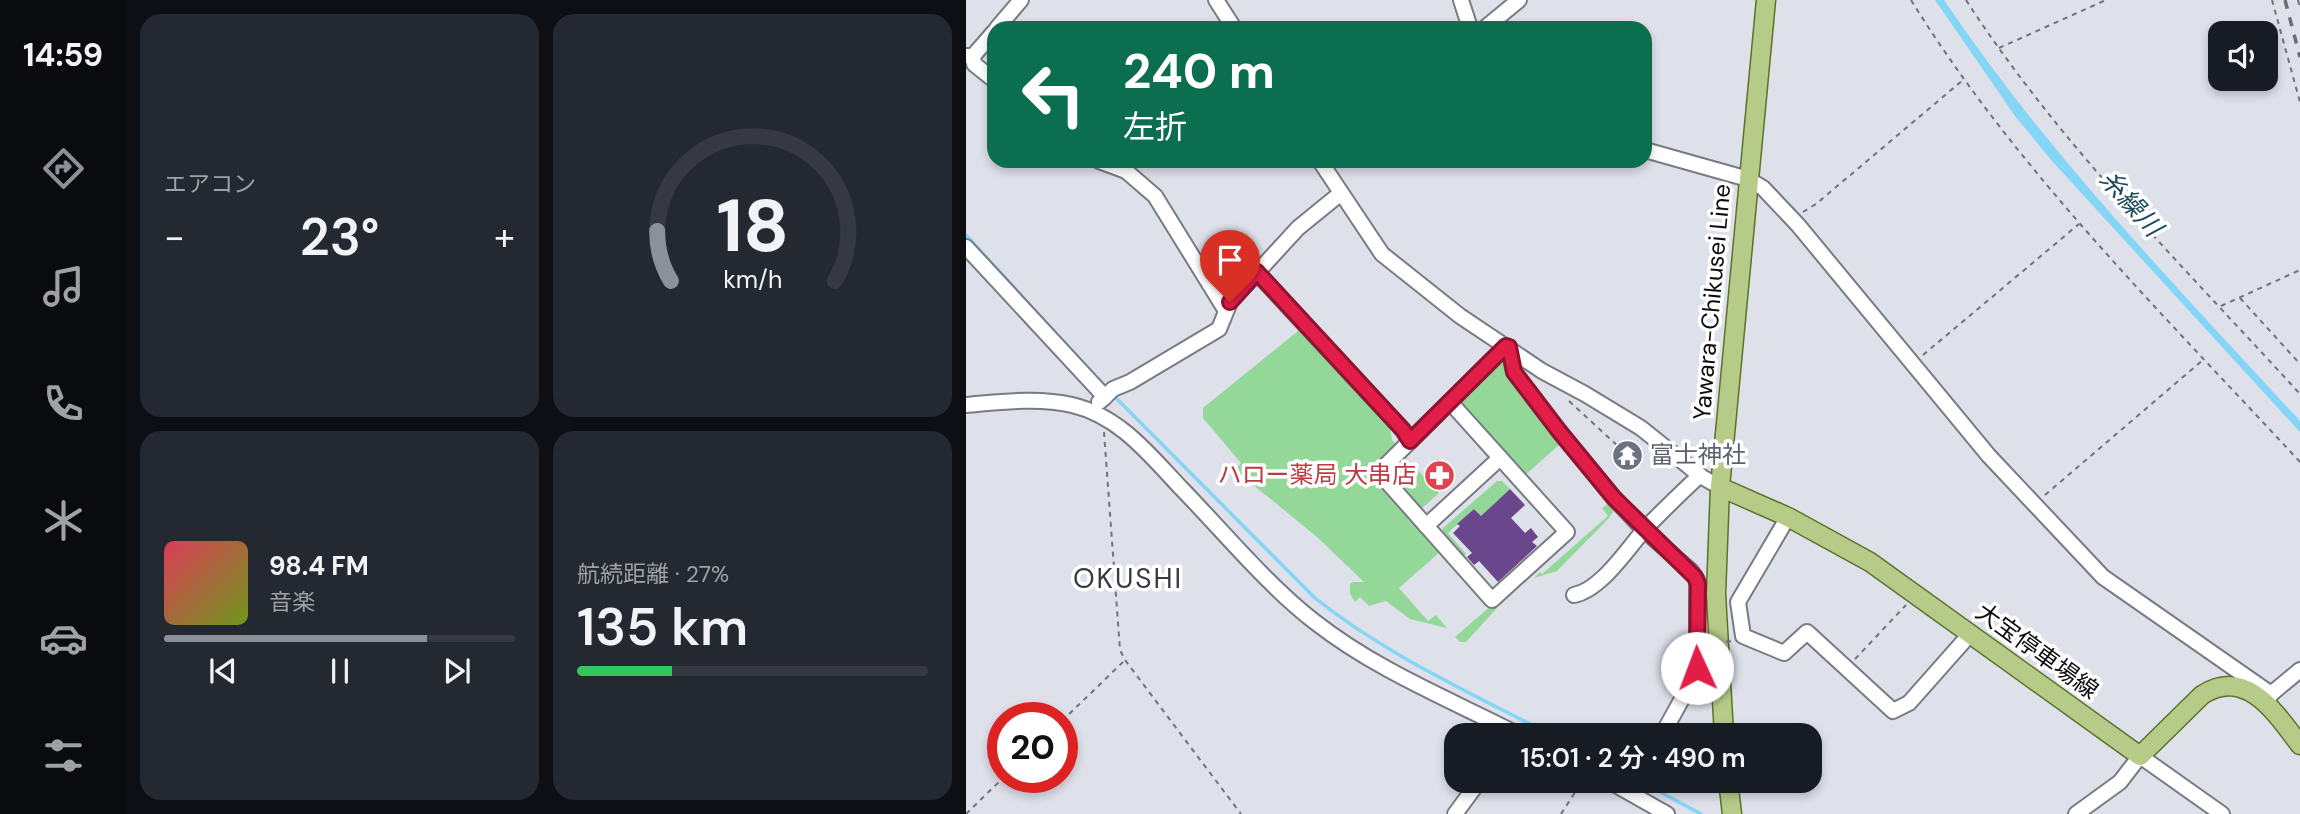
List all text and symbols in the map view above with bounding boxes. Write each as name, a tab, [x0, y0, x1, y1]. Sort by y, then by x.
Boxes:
map controls	[2208, 21, 2278, 91]
button: sound	[2208, 21, 2278, 91]
text: 14:59	[23, 34, 103, 76]
text: 240 m	[1123, 39, 1275, 103]
icon: left	[1008, 49, 1099, 140]
text: 左折	[1123, 106, 1187, 148]
icon: directions	[39, 144, 88, 193]
water label: 糸繰川	[2092, 163, 2172, 246]
text: エアコン	[164, 169, 256, 199]
text: 18	[716, 180, 789, 275]
street label: Yawara-Chikusei Line	[1686, 183, 1737, 421]
text: 23°	[300, 203, 379, 271]
text: −	[164, 212, 185, 262]
text: +	[494, 212, 515, 262]
pin	[1200, 230, 1260, 302]
icon: arrive	[1211, 241, 1249, 279]
icon: music	[39, 262, 88, 311]
text: km/h	[723, 263, 782, 296]
icon: phone	[39, 379, 88, 428]
temple icon: 富士神社	[1610, 438, 1644, 472]
place label: 富士神社	[1650, 439, 1746, 470]
pharmacy icon: ハロー薬局 大串店	[1422, 458, 1456, 492]
place label: ハロー薬局 大串店	[1218, 459, 1416, 490]
icon: climate	[39, 496, 88, 545]
text: 98.4 FM	[269, 549, 369, 583]
text: 航続距離 · 27%	[577, 559, 729, 589]
district label: OKUSHI	[1073, 560, 1183, 597]
text: 音楽	[269, 587, 315, 617]
text: 135 km	[577, 593, 748, 661]
street label: 大宝停車場線	[1970, 596, 2105, 705]
icon: car	[39, 614, 88, 663]
position arrow	[1660, 631, 1734, 705]
icon: previous	[204, 652, 242, 690]
icon: pause	[321, 652, 359, 690]
icon: next	[438, 652, 476, 690]
speed limit sign: 20	[987, 702, 1078, 793]
icon: filters	[39, 731, 88, 780]
text: 15:01 · 2 分 · 490 m	[1520, 741, 1746, 775]

